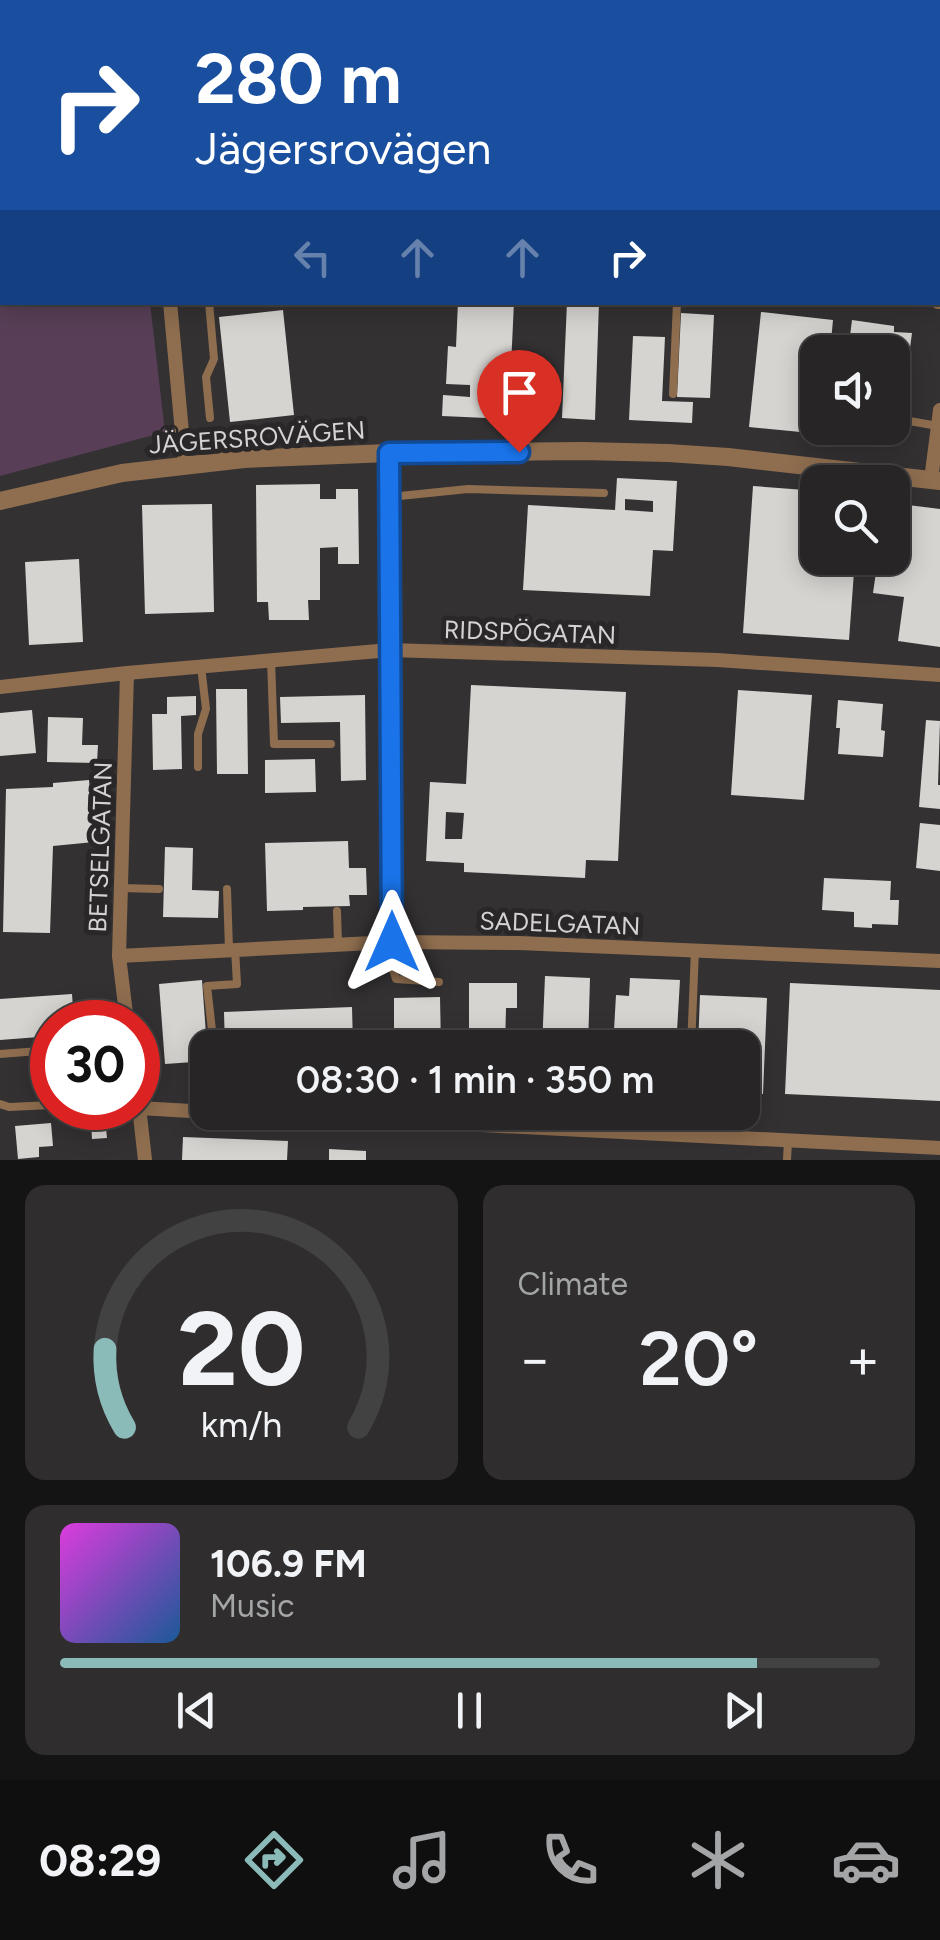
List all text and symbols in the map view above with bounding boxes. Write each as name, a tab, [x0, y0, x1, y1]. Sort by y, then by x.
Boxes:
text: 280 m	[195, 36, 401, 121]
icon: right	[30, 40, 160, 170]
text: Jägersrovägen	[195, 121, 491, 175]
icon: left	[285, 230, 340, 285]
icon: ahead	[390, 230, 445, 285]
icon: ahead	[495, 230, 550, 285]
icon: right	[600, 230, 655, 285]
map controls	[800, 335, 910, 575]
button: sound	[800, 335, 910, 445]
pin	[477, 350, 562, 453]
icon: arrive	[492, 365, 547, 420]
street label: JÄGERSROVÄGEN	[148, 414, 366, 460]
button: search	[800, 465, 910, 575]
street label: RIDSPÖGATAN	[443, 614, 617, 650]
street label: BETSELGATAN	[82, 761, 118, 933]
position arrow	[340, 890, 444, 994]
street label: SADELGATAN	[479, 905, 641, 941]
speed limit sign: 30	[30, 1000, 160, 1130]
text: 08:30 · 1 min · 350 m	[296, 1057, 654, 1103]
text: Climate	[518, 1265, 628, 1303]
text: 20	[177, 1286, 305, 1411]
text: 20°	[639, 1314, 758, 1404]
text: −	[518, 1326, 552, 1392]
text: +	[846, 1326, 880, 1392]
text: km/h	[200, 1403, 282, 1446]
text: 106.9 FM	[210, 1541, 367, 1587]
text: Music	[210, 1587, 295, 1625]
icon: previous	[169, 1683, 224, 1738]
icon: pause	[442, 1683, 497, 1738]
icon: next	[716, 1683, 771, 1738]
icon: directions	[239, 1825, 309, 1895]
icon: music	[387, 1825, 457, 1895]
icon: phone	[535, 1825, 605, 1895]
icon: climate	[683, 1825, 753, 1895]
icon: car	[831, 1825, 901, 1895]
text: 08:29	[39, 1833, 161, 1887]

